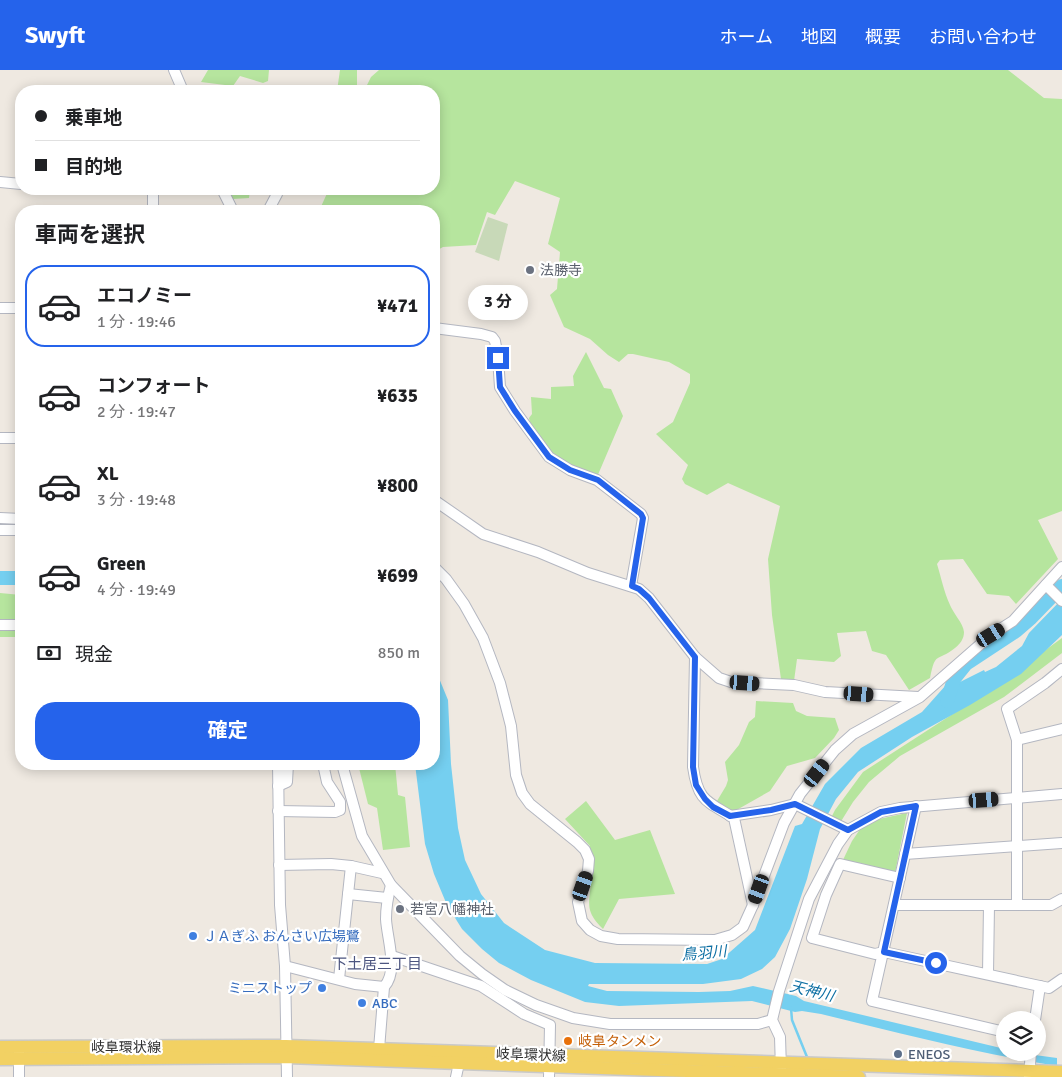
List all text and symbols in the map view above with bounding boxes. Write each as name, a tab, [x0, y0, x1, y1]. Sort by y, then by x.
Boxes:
text: Swyft	[25, 20, 85, 50]
text: ホーム	[720, 26, 773, 48]
text: 地図	[801, 26, 837, 48]
text: 概要	[865, 26, 901, 48]
text: お問い合わせ	[929, 26, 1037, 48]
text: 乗車地	[65, 106, 122, 130]
text: 目的地	[65, 155, 122, 179]
text: 車両を選択	[35, 221, 145, 248]
place label: 法勝寺	[540, 262, 582, 279]
marker: 法勝寺	[524, 264, 536, 276]
icon: car	[37, 284, 82, 329]
text: エコノミー	[97, 284, 192, 308]
callout: 3 分	[468, 286, 528, 320]
text: 3 分	[484, 292, 512, 312]
text: ¥471	[377, 294, 418, 318]
text: 1 分 · 19:46	[97, 312, 176, 332]
route end	[487, 347, 509, 369]
icon: car	[37, 374, 82, 419]
text: コンフォート	[97, 374, 210, 398]
text: ¥635	[377, 384, 418, 408]
text: 2 分 · 19:47	[97, 402, 176, 422]
text: XL	[97, 462, 119, 486]
icon: car	[37, 464, 82, 509]
text: ¥800	[377, 474, 418, 498]
text: 3 分 · 19:48	[97, 490, 176, 510]
text: Green	[97, 552, 146, 576]
icon: car	[37, 554, 82, 599]
text: ¥699	[377, 564, 418, 588]
text: 4 分 · 19:49	[97, 580, 176, 600]
car	[974, 621, 1007, 649]
icon: cash	[35, 639, 63, 667]
text: 現金	[75, 643, 113, 667]
text: 850 m	[378, 643, 420, 663]
car	[729, 674, 760, 692]
car	[843, 685, 874, 703]
button: 確定	[35, 702, 420, 760]
car	[801, 757, 832, 789]
car	[968, 791, 999, 809]
car	[571, 869, 594, 903]
car	[746, 872, 771, 906]
place label: 若宮八幡神社	[410, 901, 494, 918]
marker: 若宮八幡神社	[394, 903, 406, 915]
place label: ＪＡぎふ おんさい広場鷺	[203, 928, 360, 945]
marker: ＪＡぎふ おんさい広場鷺	[187, 930, 199, 942]
water label: 鳥羽川	[681, 942, 729, 964]
route start	[925, 952, 947, 974]
district label: 下土居三丁目	[332, 955, 422, 973]
water label: 天神川	[788, 977, 838, 1006]
place label: ミニストップ	[228, 980, 312, 997]
marker: ミニストップ	[316, 982, 328, 994]
place label: ABC	[372, 995, 397, 1012]
marker: ABC	[356, 997, 368, 1009]
map controls	[996, 1011, 1046, 1061]
button: layers	[996, 1011, 1046, 1061]
place label: 岐阜タンメン	[578, 1033, 662, 1050]
marker: 岐阜タンメン	[562, 1035, 574, 1047]
street label: 岐阜環状線	[91, 1039, 161, 1056]
street label: 岐阜環状線	[496, 1045, 566, 1065]
place label: ENEOS	[908, 1046, 950, 1063]
marker: ENEOS	[892, 1048, 904, 1060]

